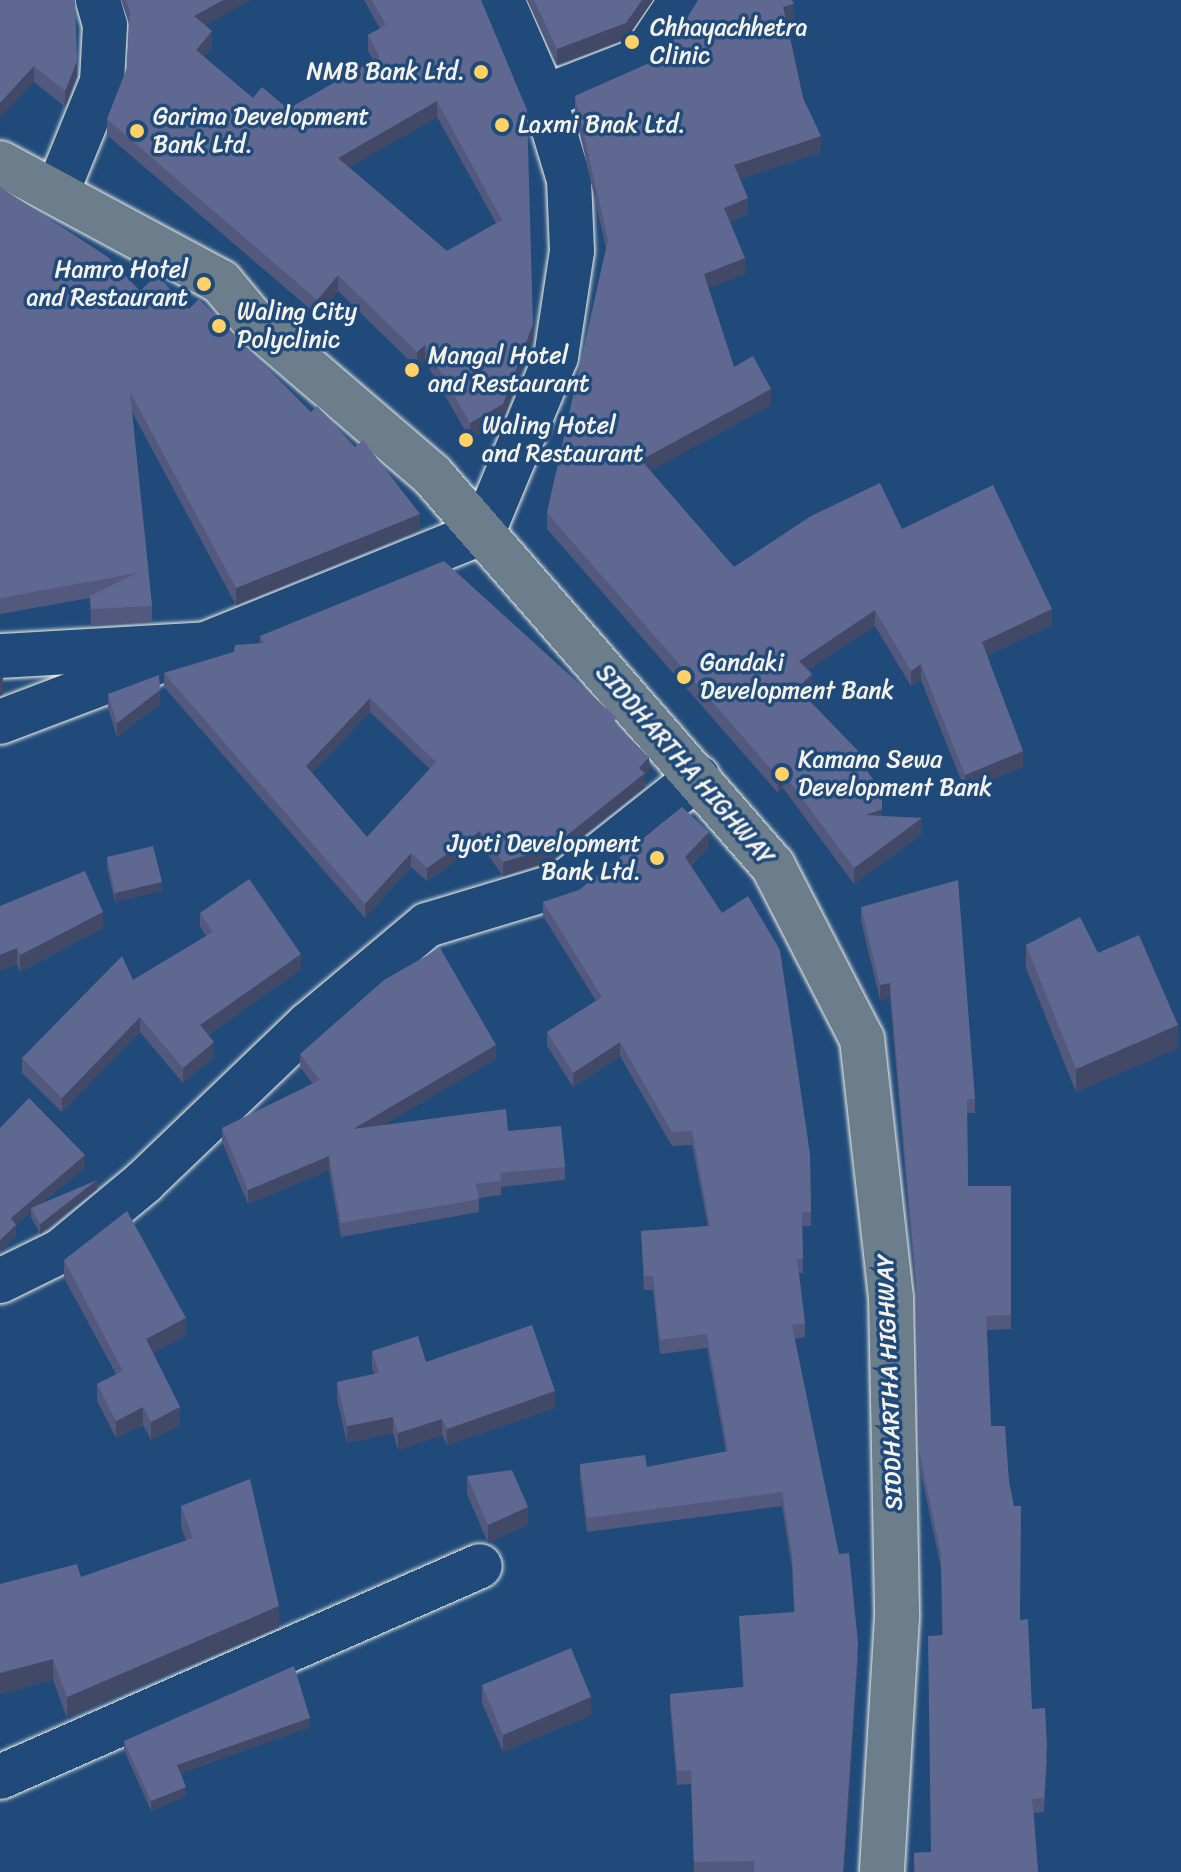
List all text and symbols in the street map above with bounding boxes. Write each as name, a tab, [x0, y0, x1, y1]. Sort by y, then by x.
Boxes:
place label: Chhayachhetra Clinic	[650, 14, 808, 70]
marker: Chhayachhetra Clinic	[621, 31, 643, 53]
place label: NMB Bank Ltd.	[306, 58, 465, 86]
marker: NMB Bank Ltd.	[472, 63, 490, 81]
place label: Garima Development Bank Ltd.	[153, 103, 368, 159]
place label: Laxmi Bnak Ltd.	[518, 111, 685, 139]
marker: Laxmi Bnak Ltd.	[493, 116, 511, 134]
marker: Garima Development Bank Ltd.	[128, 122, 146, 140]
place label: Hamro Hotel and Restaurant	[25, 256, 188, 312]
marker: Hamro Hotel and Restaurant	[195, 275, 213, 293]
place label: Waling City Polyclinic	[237, 298, 357, 354]
marker: Waling City Polyclinic	[208, 315, 230, 337]
place label: Mangal Hotel and Restaurant	[428, 342, 591, 398]
marker: Mangal Hotel and Restaurant	[403, 361, 421, 379]
place label: Waling Hotel and Restaurant	[482, 412, 645, 468]
marker: Waling Hotel and Restaurant	[457, 431, 475, 449]
place label: Gandaki Development Bank	[700, 649, 894, 705]
street label: SIDDHARTHA HIGHWAY	[590, 659, 780, 871]
marker: Gandaki Development Bank	[675, 668, 693, 686]
place label: Kamana Sewa Development Bank	[798, 746, 992, 802]
marker: Kamana Sewa Development Bank	[773, 765, 791, 783]
place label: Jyoti Development Bank Ltd.	[447, 830, 641, 886]
marker: Jyoti Development Bank Ltd.	[648, 849, 666, 867]
street label: SIDDHARTHA HIGHWAY	[871, 1254, 909, 1510]

